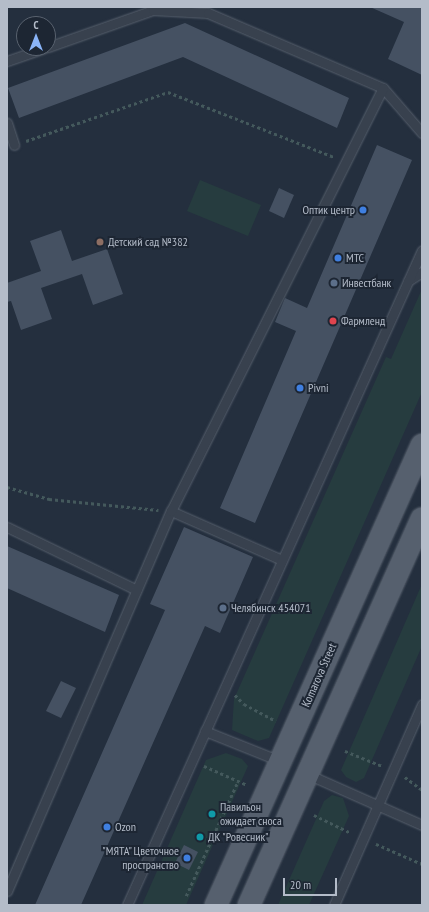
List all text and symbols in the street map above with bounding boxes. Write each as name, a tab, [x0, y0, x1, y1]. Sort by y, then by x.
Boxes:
north arrow	[16, 16, 56, 56]
text: С	[33, 18, 39, 32]
place label: Оптик центр	[302, 203, 355, 217]
marker: Оптик центр	[358, 205, 368, 215]
place label: Детский сад №382	[108, 235, 188, 249]
marker: Детский сад №382	[95, 237, 105, 247]
place label: МТС	[346, 251, 364, 265]
marker: МТС	[333, 253, 343, 263]
place label: Инвестбанк	[342, 276, 391, 290]
marker: Инвестбанк	[329, 278, 339, 288]
place label: Фармленд	[341, 314, 385, 328]
marker: Фармленд	[328, 316, 338, 326]
place label: Pivni	[308, 381, 329, 395]
marker: Pivni	[295, 383, 305, 393]
place label: Челябинск 454071	[231, 601, 311, 615]
marker: Челябинск 454071	[218, 603, 228, 613]
street label: Komarova Street	[299, 641, 339, 709]
place label: Павильон ожидает сноса	[220, 800, 282, 828]
marker: Павильон ожидает сноса	[207, 809, 217, 819]
place label: Ozon	[115, 820, 136, 834]
marker: Ozon	[102, 822, 112, 832]
place label: ДК "Ровесник"	[208, 830, 269, 844]
marker: ДК "Ровесник"	[195, 832, 205, 842]
place label: "МЯТА" Цветочное пространство	[102, 844, 179, 872]
marker: "МЯТА" Цветочное пространство	[182, 853, 192, 863]
scale bar	[285, 870, 339, 896]
text: 20 m	[290, 877, 311, 892]

